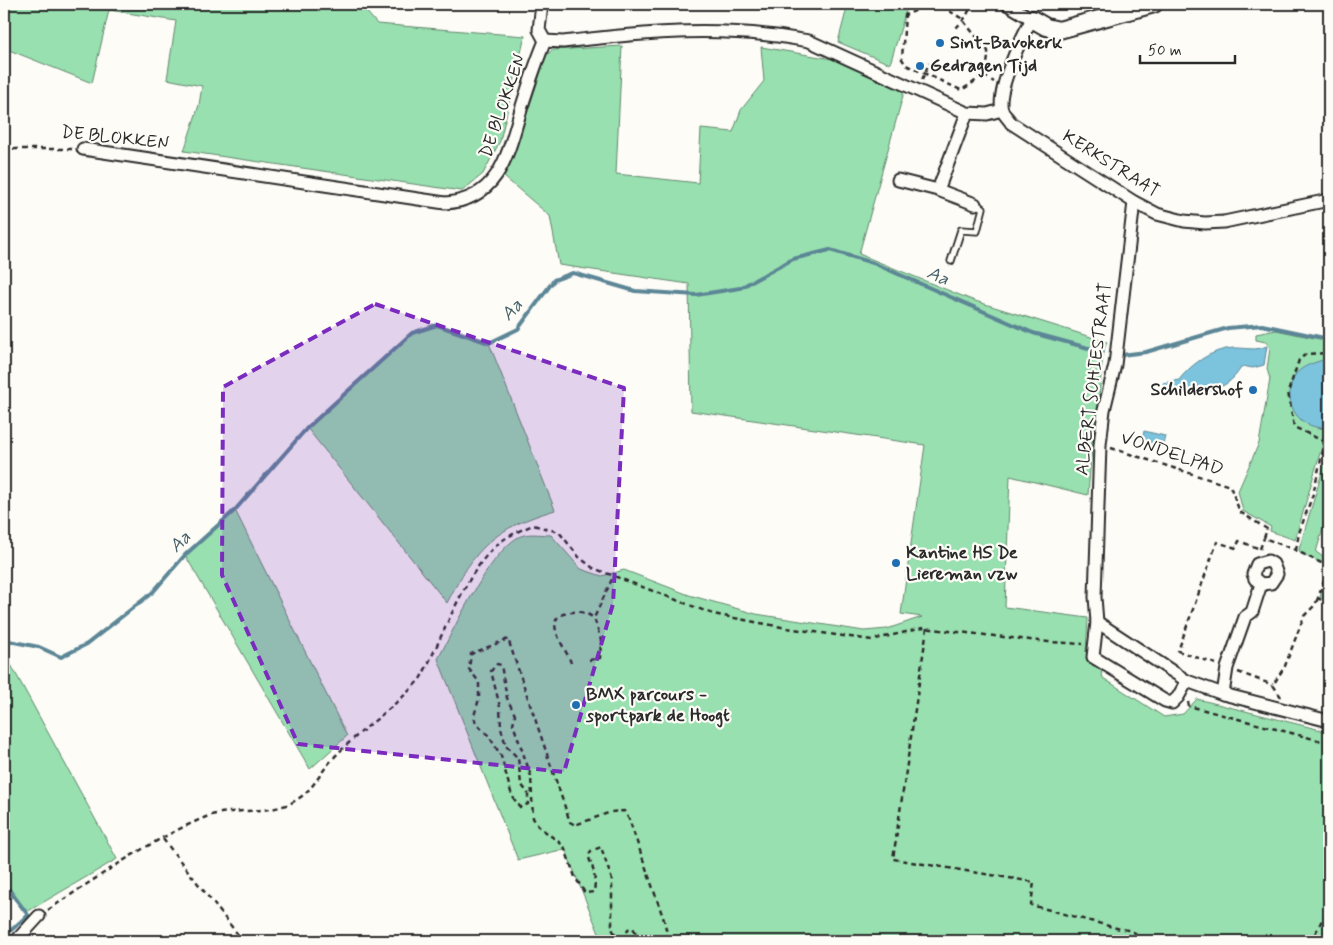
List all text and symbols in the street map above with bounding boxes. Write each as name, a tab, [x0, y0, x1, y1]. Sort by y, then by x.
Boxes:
place label: Sint-Bavokerk	[950, 31, 1063, 55]
scale bar	[1140, 32, 1236, 64]
marker: Sint-Bavokerk	[934, 37, 946, 49]
text: 50 m	[1148, 41, 1182, 61]
street label: DE BLOKKEN	[474, 51, 532, 161]
place label: Gedragen Tijd	[930, 54, 1037, 78]
marker: Gedragen Tijd	[914, 60, 926, 72]
street label: DE BLOKKEN	[60, 120, 170, 156]
street label: KERKSTRAAT	[1058, 125, 1164, 203]
water label: Aa	[923, 260, 954, 292]
street label: ALBERT SOHIESTRAAT	[1070, 281, 1118, 477]
water label: Aa	[495, 293, 529, 326]
place label: Schildershof	[1151, 378, 1243, 402]
marker: Schildershof	[1247, 384, 1259, 396]
street label: VONDELPAD	[1118, 426, 1226, 482]
water label: Aa	[163, 525, 197, 559]
place label: Kantine HS De Liereman vzw	[906, 541, 1018, 586]
marker: Kantine HS De Liereman vzw	[890, 557, 902, 569]
place label: BMX parcours - sportpark de Hoogt	[585, 683, 730, 728]
marker: BMX parcours - sportpark de Hoogt	[570, 699, 582, 711]

